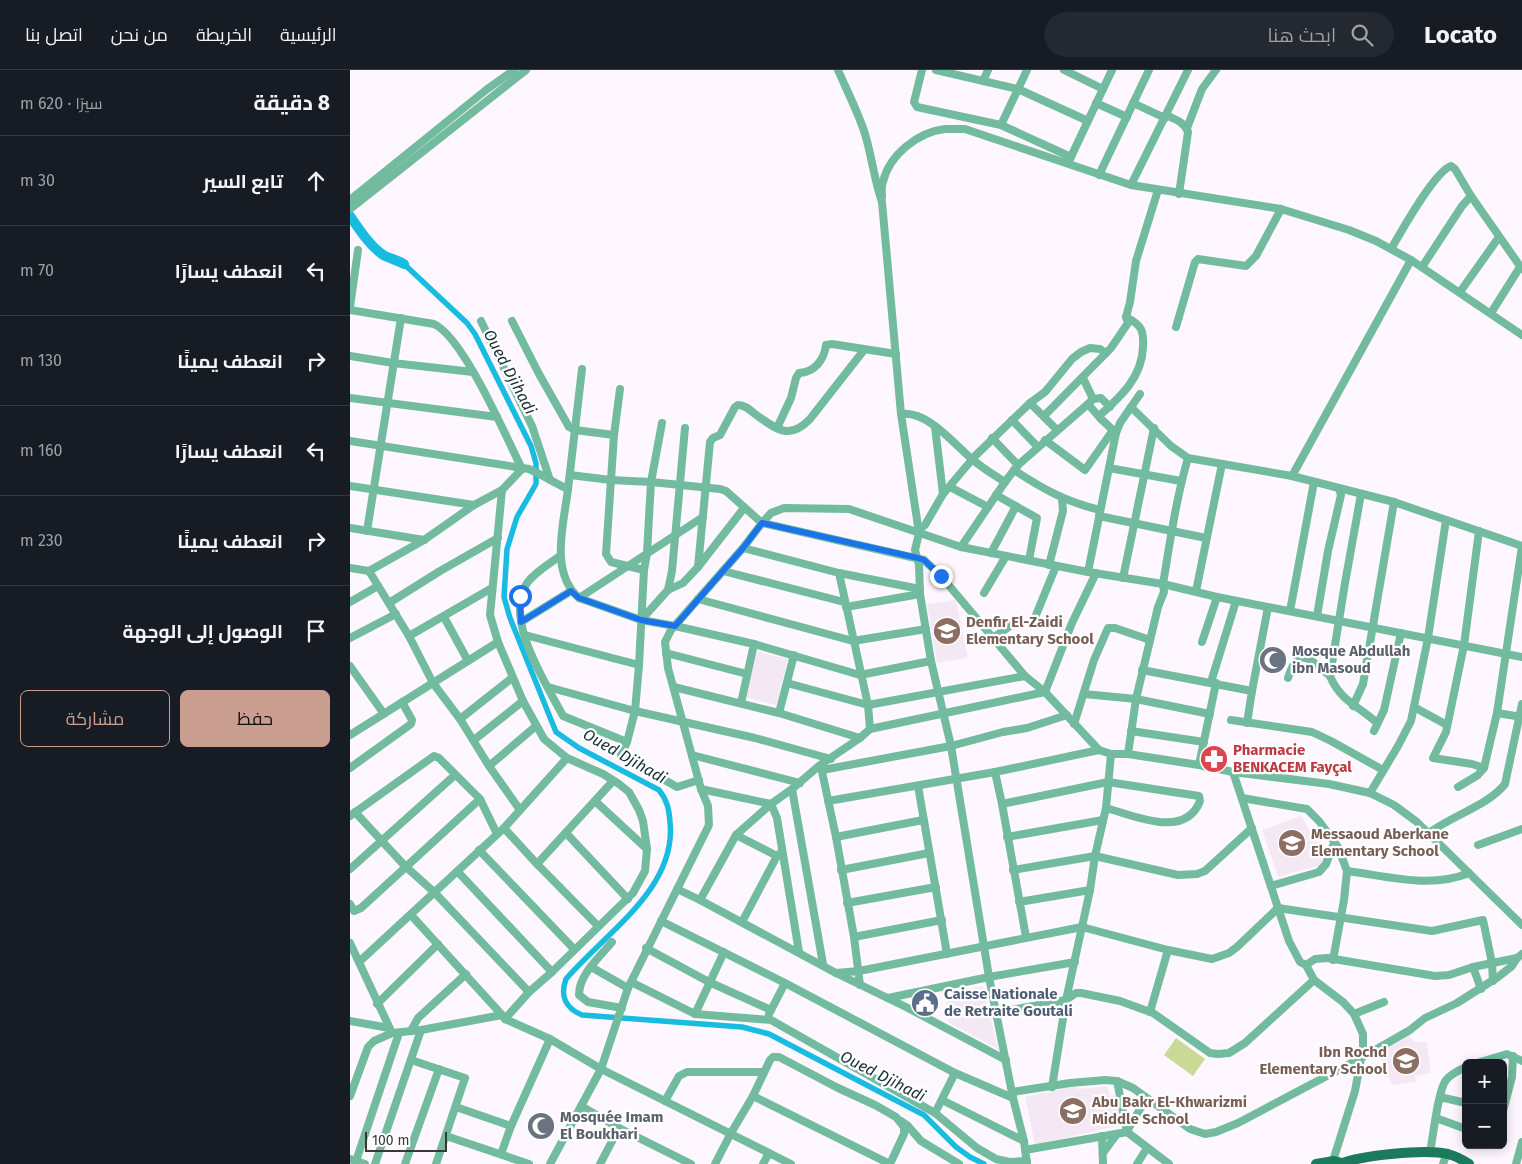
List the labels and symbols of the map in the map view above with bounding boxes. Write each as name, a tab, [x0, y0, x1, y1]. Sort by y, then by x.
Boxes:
water label: Oued Djihadi	[480, 326, 541, 418]
route end	[930, 565, 953, 588]
route start	[509, 585, 532, 608]
place label: Denfir El-Zaidi Elementary School	[966, 613, 1094, 648]
school or university icon: Denfir El-Zaidi Elementary School	[932, 616, 962, 646]
place label: Mosque Abdullah ibn Masoud	[1292, 642, 1410, 677]
mosque icon: Mosque Abdullah ibn Masoud	[1258, 645, 1288, 675]
water label: Oued Djihadi	[580, 724, 671, 788]
place label: Pharmacie BENKACEM Fayçal	[1233, 741, 1352, 777]
pharmacy icon: Pharmacie BENKACEM Fayçal	[1199, 744, 1229, 774]
place label: Messaoud Aberkane Elementary School	[1311, 825, 1449, 860]
school or university icon: Messaoud Aberkane Elementary School	[1277, 828, 1307, 858]
place label: Caisse Nationale de Retraite Goutali	[944, 985, 1073, 1020]
public building icon: Caisse Nationale de Retraite Goutali	[910, 988, 940, 1018]
place label: Ibn Rochd Elementary School	[1259, 1043, 1388, 1078]
water label: Oued Djihadi	[837, 1046, 929, 1106]
school or university icon: Ibn Rochd Elementary School	[1391, 1046, 1421, 1076]
place label: Abu Bakr El-Khwarizmi Middle School	[1091, 1093, 1247, 1128]
school or university icon: Abu Bakr El-Khwarizmi Middle School	[1058, 1096, 1088, 1126]
place label: Mosquée Imam El Boukhari	[560, 1108, 663, 1143]
mosque icon: Mosquée Imam El Boukhari	[526, 1111, 556, 1141]
scale bar	[365, 1129, 448, 1152]

